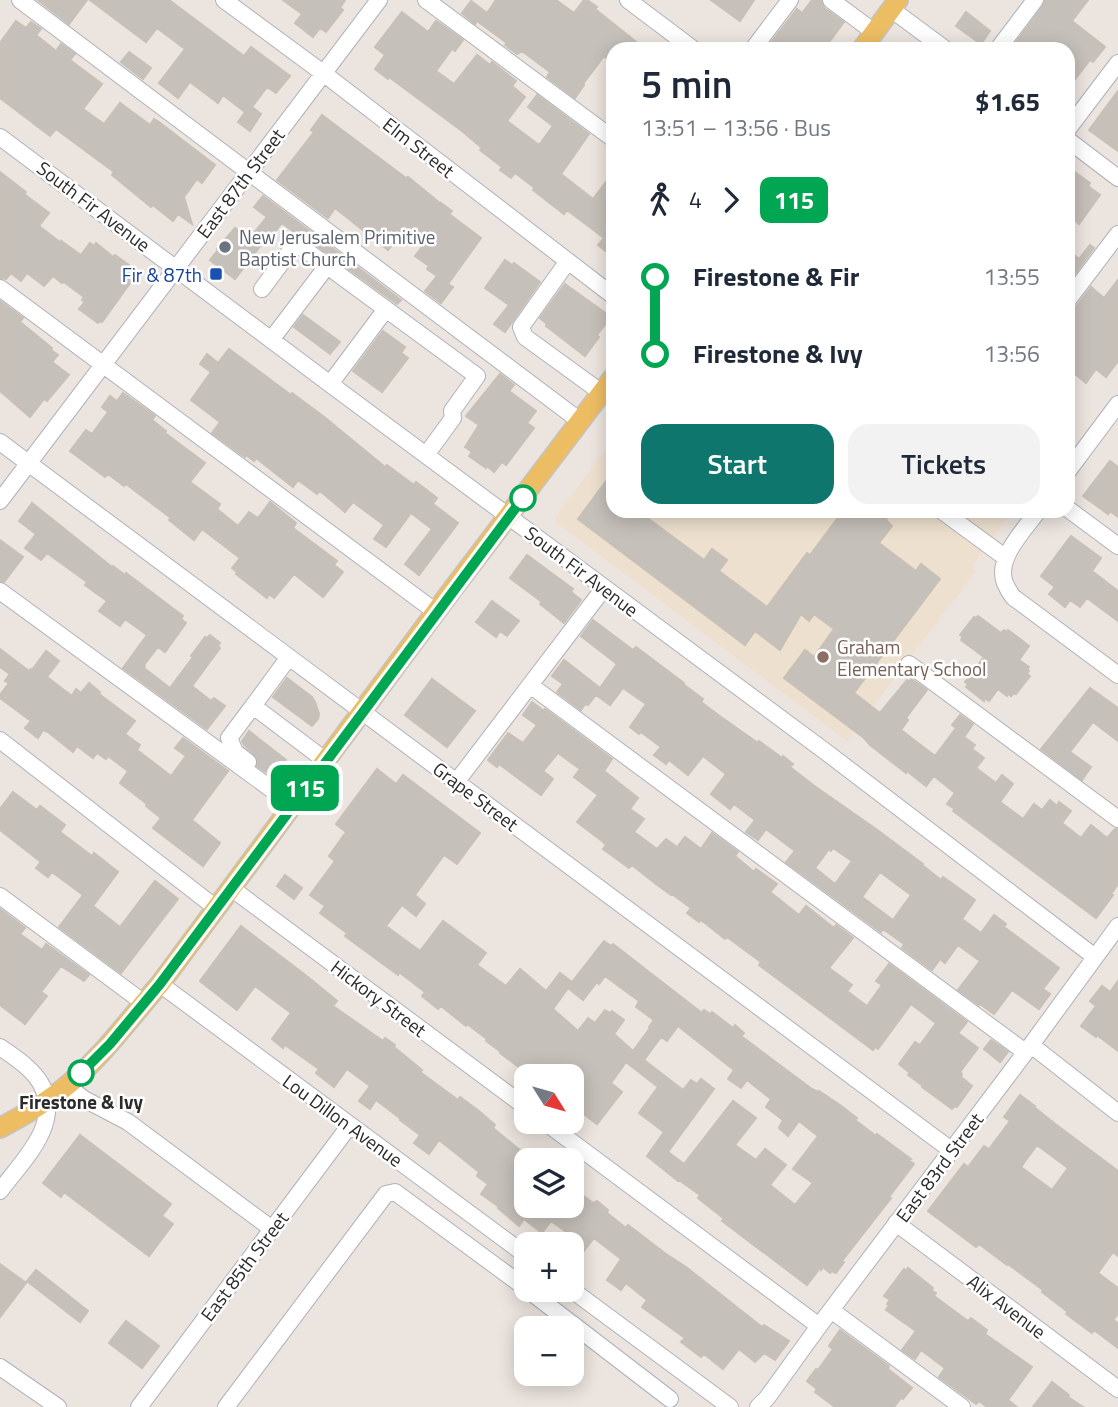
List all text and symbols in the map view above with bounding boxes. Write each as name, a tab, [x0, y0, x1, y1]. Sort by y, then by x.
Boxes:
text: 5 min	[641, 55, 732, 113]
text: $1.65	[975, 82, 1040, 121]
street label: Elm Street	[377, 110, 461, 184]
text: 13:51 – 13:56 · Bus	[641, 110, 831, 145]
street label: East 87th Street	[189, 122, 291, 244]
street label: South Fir Avenue	[31, 154, 157, 258]
icon: walk	[641, 181, 679, 219]
icon: forward	[712, 181, 750, 219]
text: 4	[689, 182, 702, 217]
text: 115	[774, 182, 814, 218]
place label: New Jerusalem Primitive Baptist Church	[239, 222, 435, 273]
marker: New Jerusalem Primitive Baptist Church	[217, 239, 233, 255]
text: Firestone & Fir	[693, 257, 860, 296]
text: 13:55	[983, 259, 1040, 294]
place label: Fir & 87th	[122, 260, 202, 289]
marker: Fir & 87th	[208, 266, 224, 282]
text: Firestone & Ivy	[693, 334, 863, 373]
text: 13:56	[983, 336, 1040, 371]
button: Start	[641, 424, 834, 504]
button: Tickets	[848, 424, 1040, 504]
unlabelled marker	[510, 485, 536, 511]
street label: South Fir Avenue	[519, 519, 645, 623]
place label: Graham Elementary School	[837, 632, 986, 683]
marker: Graham Elementary School	[815, 649, 831, 665]
street label: Grape Street	[427, 754, 525, 838]
line badge: 115	[265, 765, 345, 811]
text: 115	[285, 770, 325, 806]
street label: Hickory Street	[325, 952, 433, 1044]
marker: Firestone & Ivy	[68, 1060, 94, 1086]
north arrow	[514, 1064, 584, 1134]
map controls	[514, 1064, 584, 1386]
street label: Lou Dillon Avenue	[277, 1066, 409, 1174]
place label: Firestone & Ivy	[19, 1087, 144, 1116]
street label: East 83rd Street	[888, 1106, 990, 1228]
button: layers	[514, 1148, 584, 1218]
street label: East 85th Street	[193, 1205, 295, 1327]
button: +	[514, 1232, 584, 1302]
street label: Alix Avenue	[962, 1267, 1052, 1345]
button: −	[514, 1316, 584, 1386]

